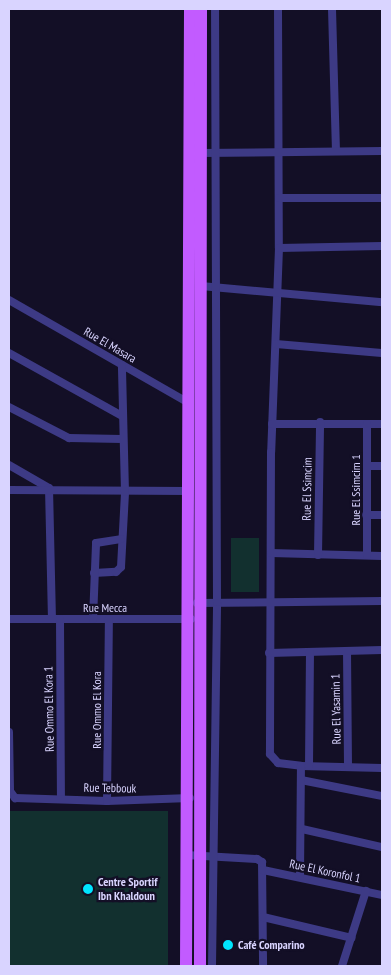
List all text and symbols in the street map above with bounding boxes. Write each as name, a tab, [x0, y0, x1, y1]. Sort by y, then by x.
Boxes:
street label: Rue El Masara	[81, 324, 139, 366]
street label: Rue El Ssimcim 1	[349, 454, 363, 526]
street label: Rue El Ssimcim	[299, 457, 315, 521]
street label: Rue Mecca	[83, 601, 127, 615]
street label: Rue Ommo El Kora 1	[41, 666, 57, 752]
street label: Rue Ommo El Kora	[90, 671, 104, 749]
street label: Rue El Yasamin 1	[328, 673, 344, 745]
street label: Rue Tebbouk	[83, 780, 137, 796]
street label: Rue El Koronfol 1	[288, 856, 362, 886]
place label: Centre Sportif Ibn Khaldoun	[98, 875, 157, 903]
marker: Centre Sportif Ibn Khaldoun	[82, 883, 94, 895]
place label: Café Comparino	[238, 938, 305, 952]
marker: Café Comparino	[222, 939, 234, 951]

